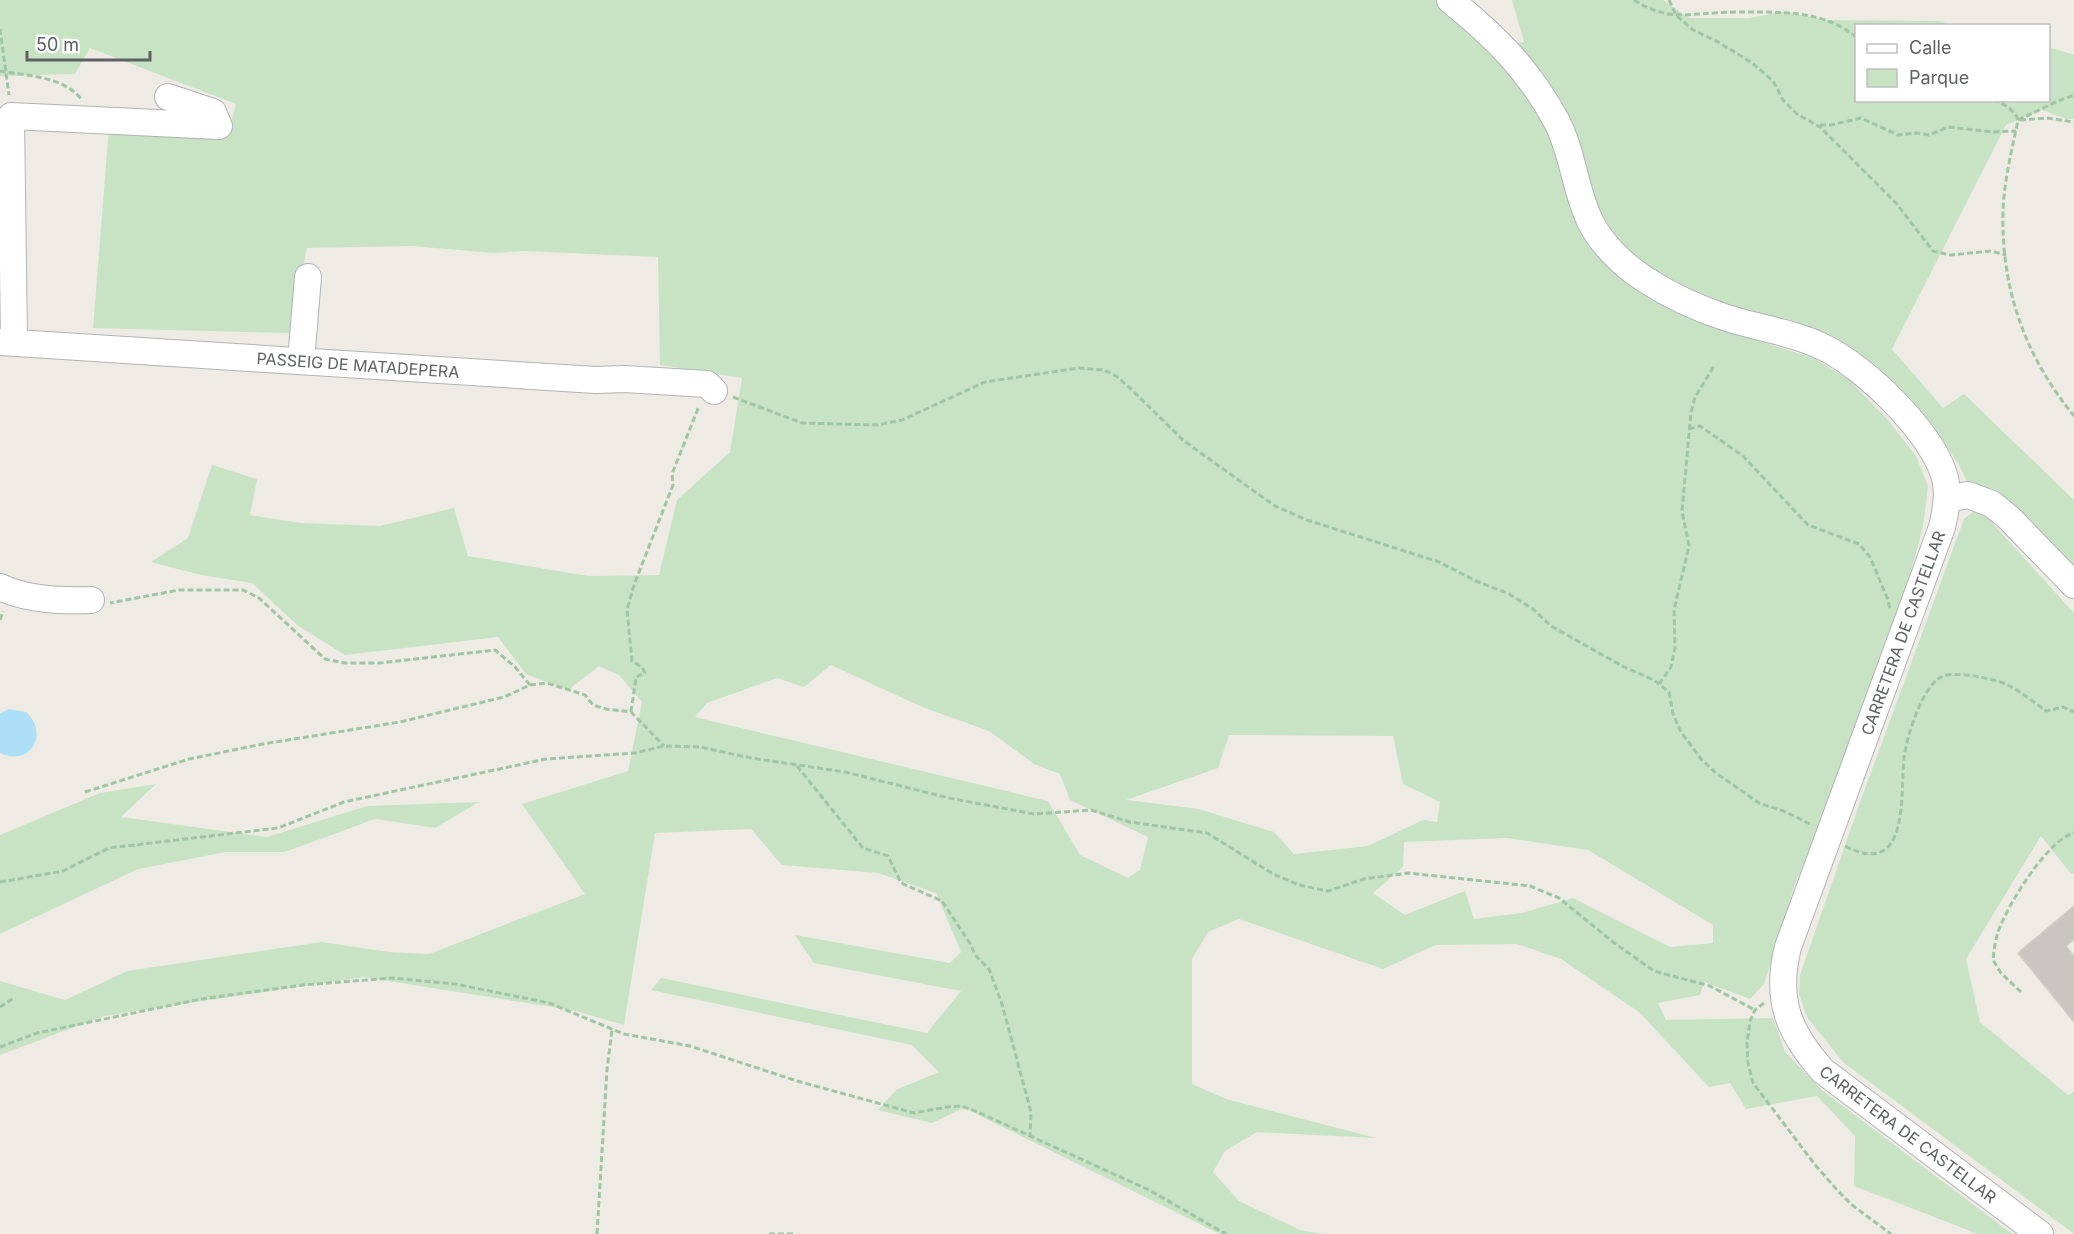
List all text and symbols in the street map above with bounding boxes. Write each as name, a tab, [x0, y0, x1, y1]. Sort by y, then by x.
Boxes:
scale bar	[27, 24, 150, 62]
legend	[1855, 24, 2050, 102]
text: 50 m	[36, 34, 79, 55]
text: Calle	[1909, 37, 1951, 58]
text: Parque	[1909, 67, 1969, 88]
street label: PASSEIG DE MATADEPERA	[256, 348, 460, 382]
street label: CARRETERA DE CASTELLAR	[1857, 528, 1949, 738]
street label: CARRETERA DE CASTELLAR	[1816, 1061, 2000, 1207]

